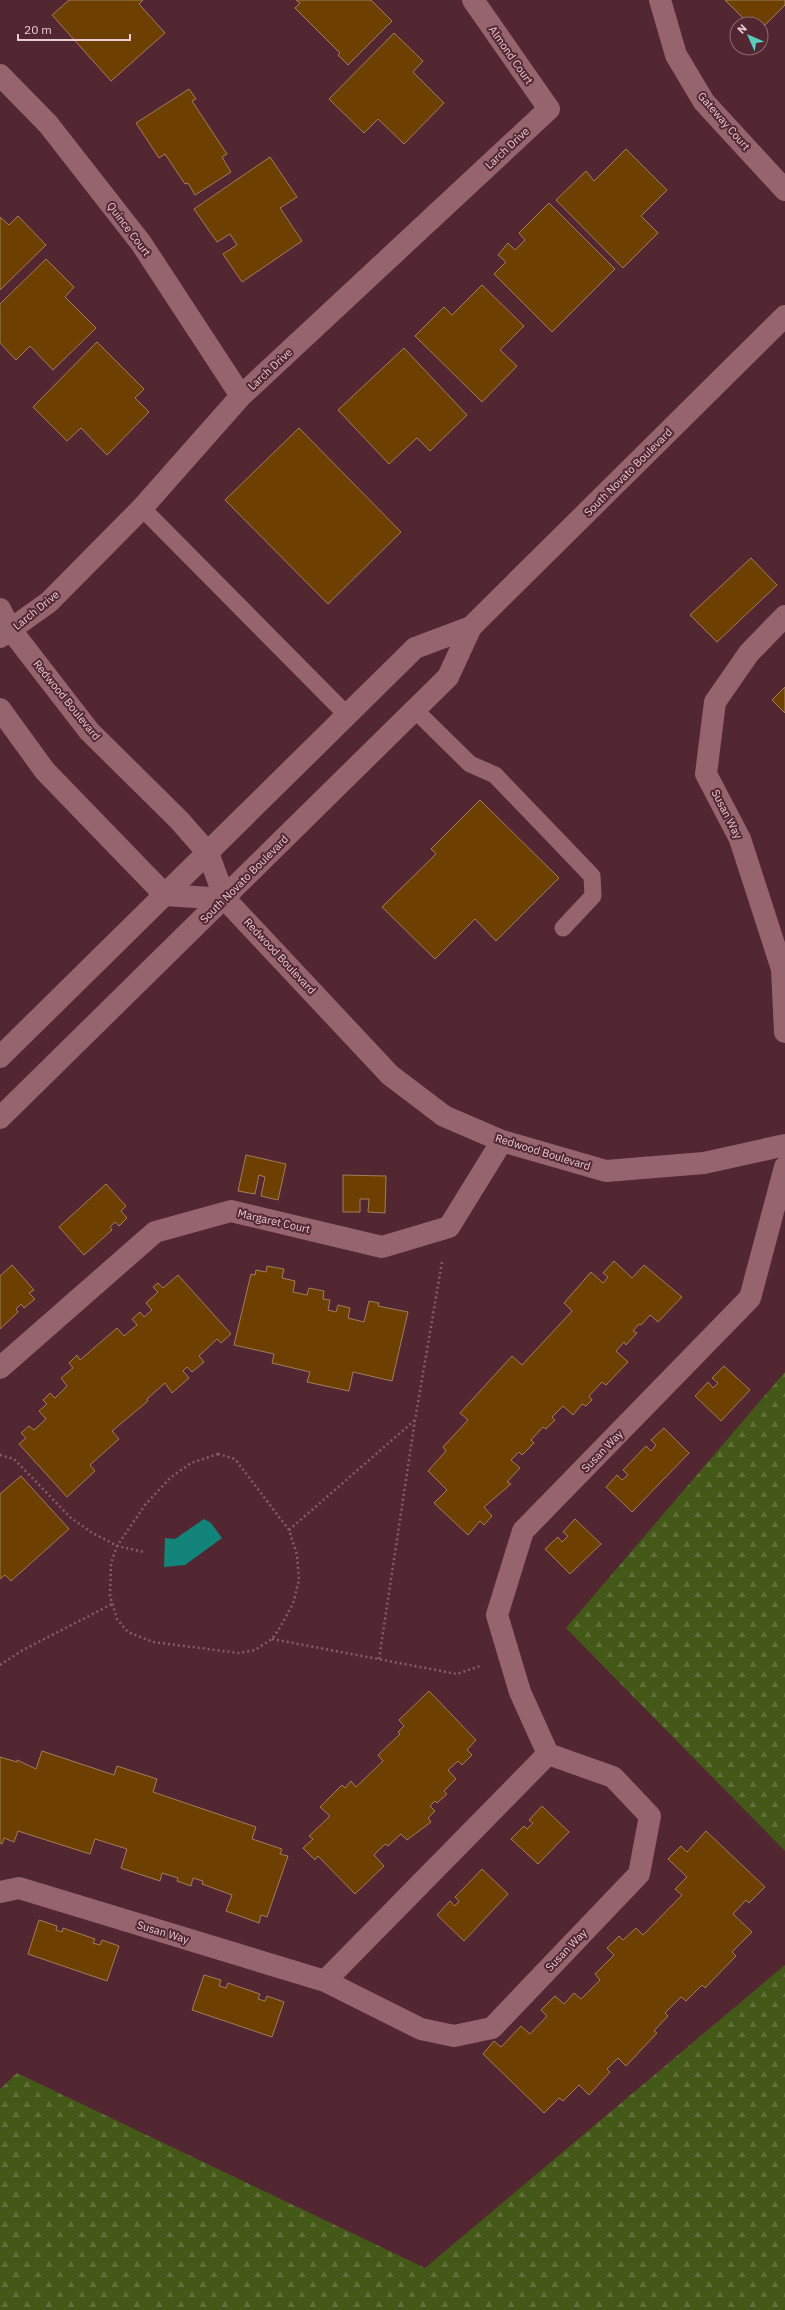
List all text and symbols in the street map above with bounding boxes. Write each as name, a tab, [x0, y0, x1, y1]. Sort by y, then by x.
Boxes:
scale bar	[18, 16, 130, 42]
north arrow	[729, 16, 769, 56]
text: N	[734, 21, 750, 37]
text: 20 m	[24, 22, 52, 37]
street label: Almond Court	[486, 23, 536, 87]
street label: Gateway Court	[695, 89, 753, 153]
street label: Larch Drive	[482, 124, 532, 172]
street label: Quince Court	[104, 199, 154, 259]
street label: Larch Drive	[245, 345, 295, 393]
street label: South Novato Boulevard	[581, 425, 675, 519]
street label: Larch Drive	[10, 587, 62, 633]
street label: Redwood Boulevard	[30, 657, 104, 743]
street label: Susan Way	[709, 787, 746, 842]
street label: South Novato Boulevard	[197, 832, 291, 926]
street label: Redwood Boulevard	[241, 915, 319, 997]
street label: Redwood Boulevard	[494, 1131, 592, 1173]
street label: Margaret Court	[236, 1206, 312, 1236]
street label: Susan Way	[578, 1426, 626, 1475]
street label: Susan Way	[135, 1917, 191, 1947]
street label: Susan Way	[542, 1925, 590, 1974]

